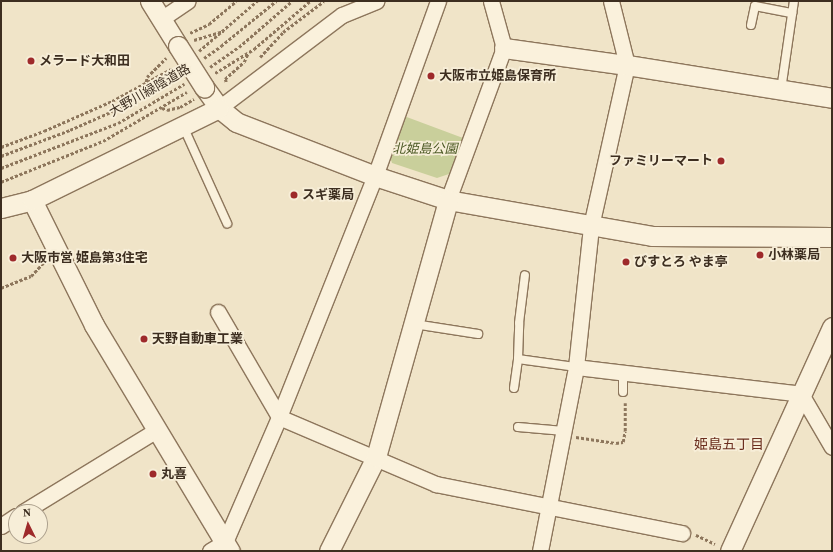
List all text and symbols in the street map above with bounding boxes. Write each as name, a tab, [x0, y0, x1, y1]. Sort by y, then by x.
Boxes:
place label: メラード大和田	[39, 53, 130, 69]
marker: メラード大和田	[26, 56, 36, 66]
street label: 大野川緑陰道路	[107, 61, 193, 121]
place label: 大阪市立姫島保育所	[439, 68, 556, 84]
marker: 大阪市立姫島保育所	[426, 71, 436, 81]
park label: 北姫島公園	[393, 141, 457, 157]
place label: ファミリーマート	[609, 153, 713, 169]
marker: ファミリーマート	[716, 156, 726, 166]
place label: スギ薬局	[302, 187, 354, 203]
marker: スギ薬局	[289, 190, 299, 200]
place label: 小林薬局	[768, 247, 820, 263]
place label: 大阪市営 姫島第3住宅	[21, 250, 148, 266]
marker: 小林薬局	[755, 250, 765, 260]
marker: 大阪市営 姫島第3住宅	[8, 253, 18, 263]
place label: びすとろ やま亭	[634, 254, 728, 270]
marker: びすとろ やま亭	[621, 257, 631, 267]
place label: 天野自動車工業	[152, 331, 243, 347]
marker: 天野自動車工業	[139, 334, 149, 344]
district label: 姫島五丁目	[694, 436, 764, 452]
place label: 丸喜	[161, 466, 187, 482]
marker: 丸喜	[148, 469, 158, 479]
north arrow	[8, 504, 48, 544]
text: N	[22, 505, 32, 520]

